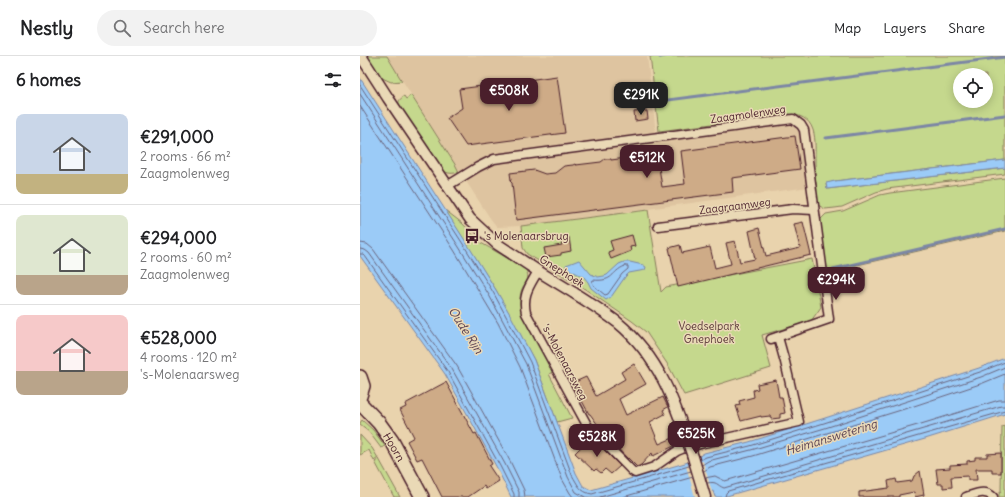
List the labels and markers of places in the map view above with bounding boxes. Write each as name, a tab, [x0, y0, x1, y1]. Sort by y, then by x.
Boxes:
pin: €508K	[481, 78, 537, 112]
pin: €291K	[613, 82, 669, 116]
pin: €512K	[619, 145, 675, 179]
bus stop icon: 's Molenaarsbrug	[463, 227, 481, 245]
place label: 's Molenaarsbrug	[484, 229, 569, 243]
pin: €294K	[808, 267, 864, 301]
pin: €525K	[668, 421, 724, 455]
pin: €528K	[569, 424, 625, 458]

